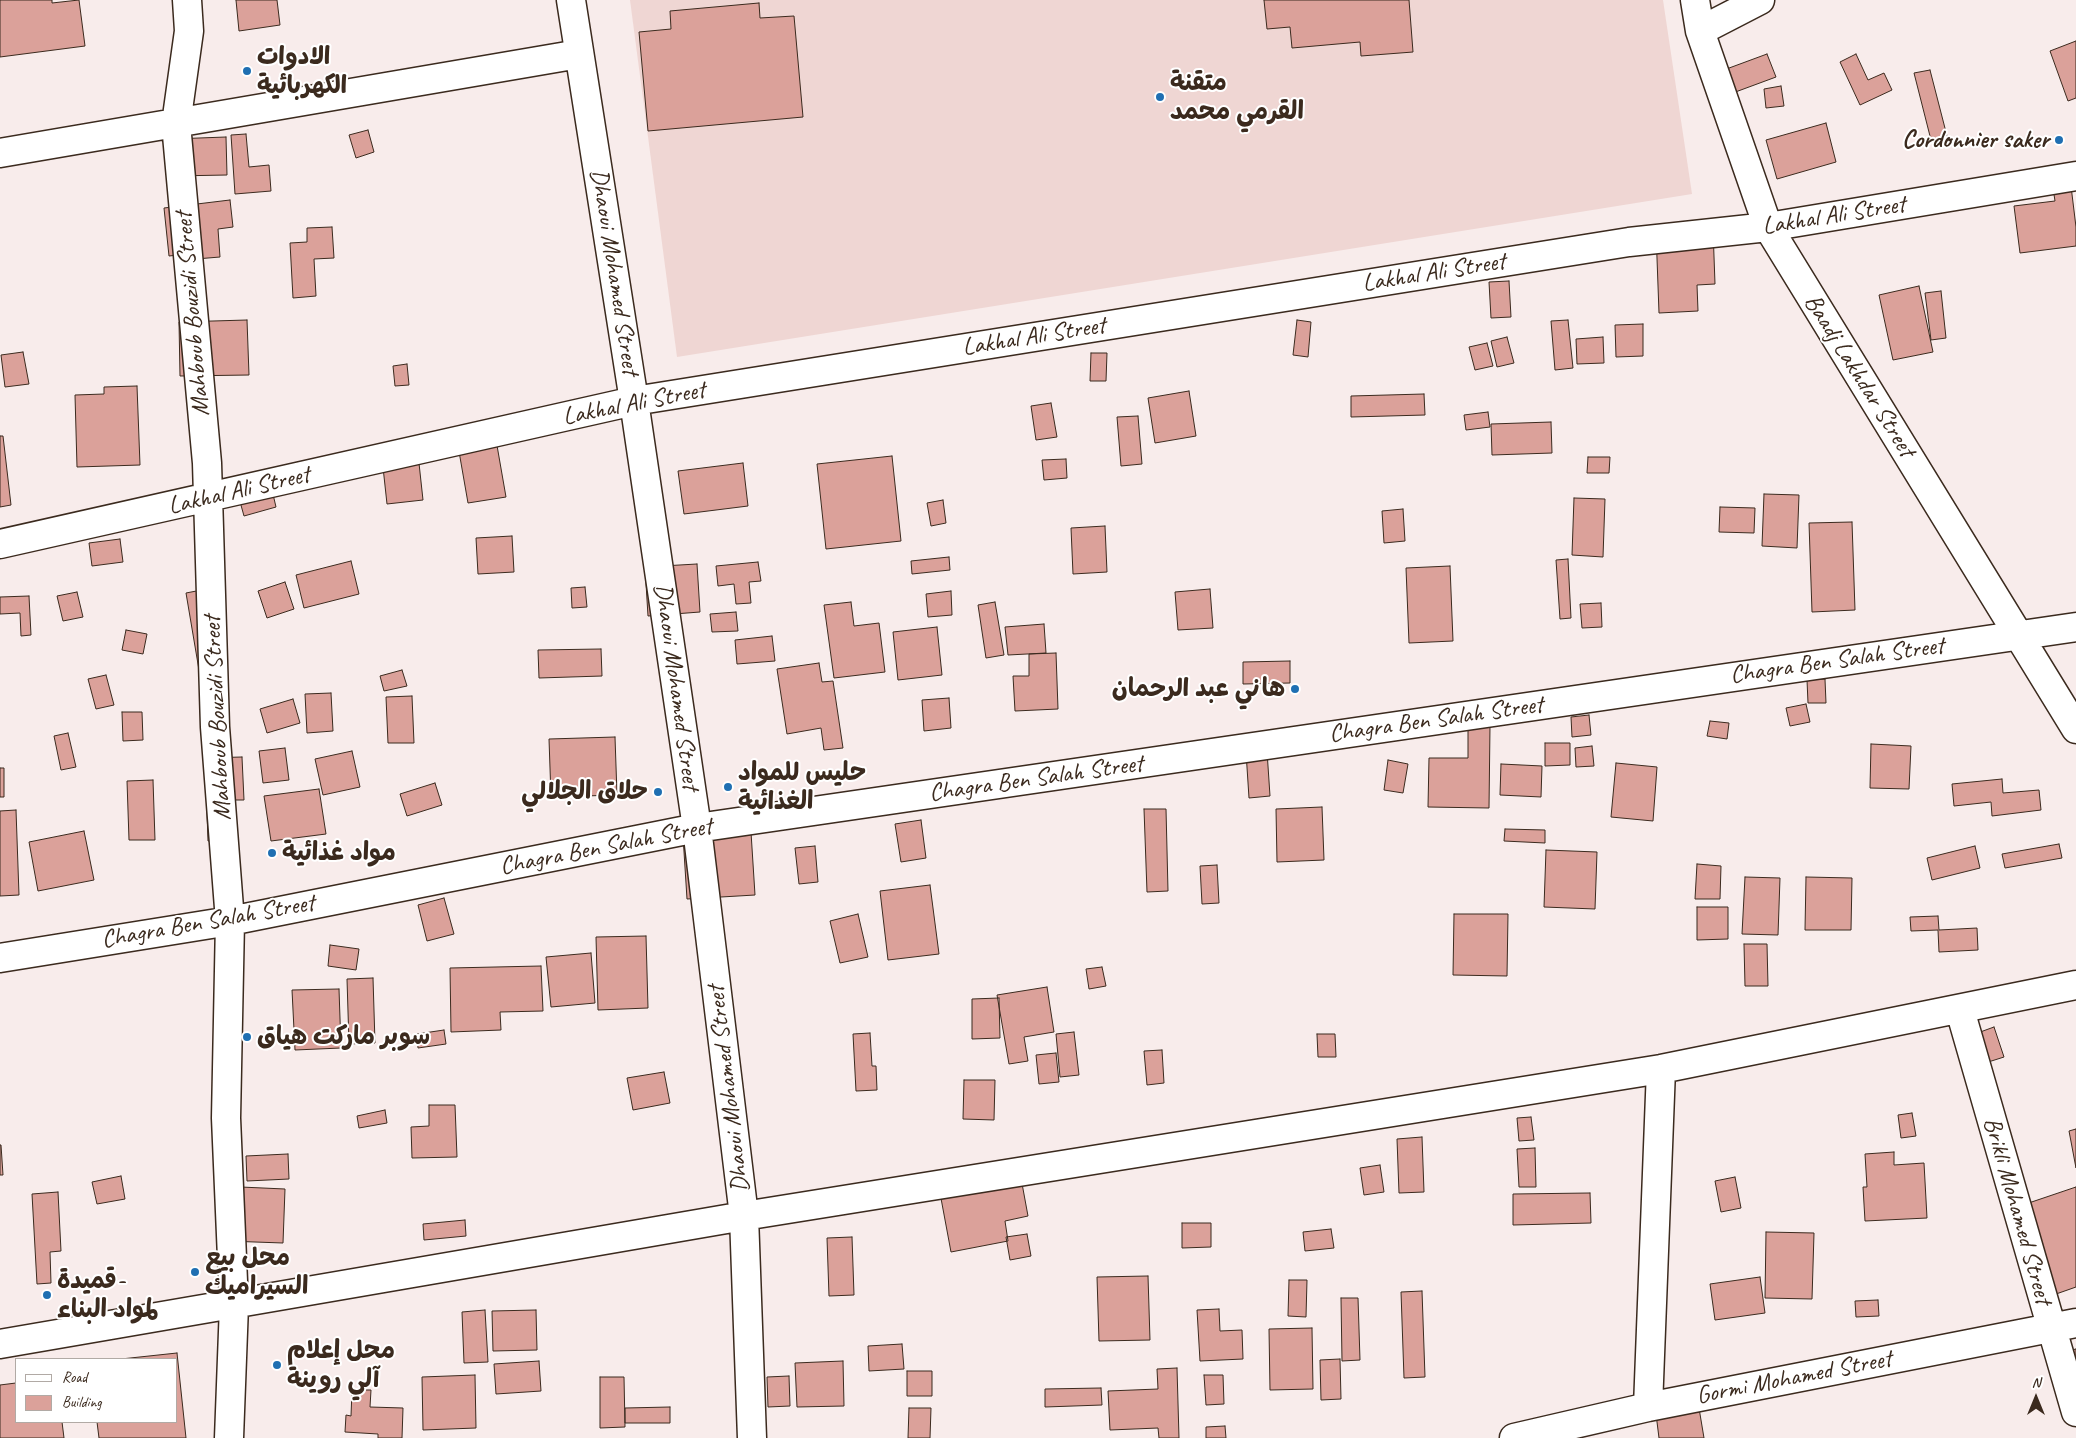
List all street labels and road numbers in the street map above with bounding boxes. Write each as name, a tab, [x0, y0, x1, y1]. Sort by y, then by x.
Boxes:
street label: Dhaoui Mohamed Street	[583, 167, 645, 377]
street label: Lakhal Ali Street	[1760, 190, 1908, 242]
street label: Mahboub Bouzidi Street	[169, 211, 217, 417]
street label: Lakhal Ali Street	[1360, 247, 1508, 299]
street label: Baadj Lakhdar Street	[1797, 289, 1921, 463]
street label: Lakhal Ali Street	[960, 311, 1108, 363]
street label: Lakhal Ali Street	[560, 376, 708, 432]
street label: Lakhal Ali Street	[165, 460, 313, 522]
street label: Dhaoui Mohamed Street	[647, 582, 705, 792]
street label: Mahboub Bouzidi Street	[198, 615, 238, 821]
street label: Chagra Ben Salah Street	[1728, 631, 1946, 691]
street label: Chagra Ben Salah Street	[1327, 690, 1545, 750]
street label: Chagra Ben Salah Street	[927, 749, 1145, 809]
street label: Chagra Ben Salah Street	[497, 812, 715, 882]
street label: Chagra Ben Salah Street	[99, 889, 317, 955]
street label: Dhaoui Mohamed Street	[701, 984, 757, 1194]
street label: Brikli Mohamed Street	[1976, 1114, 2058, 1308]
street label: Gormi Mohamed Street	[1694, 1344, 1894, 1412]

